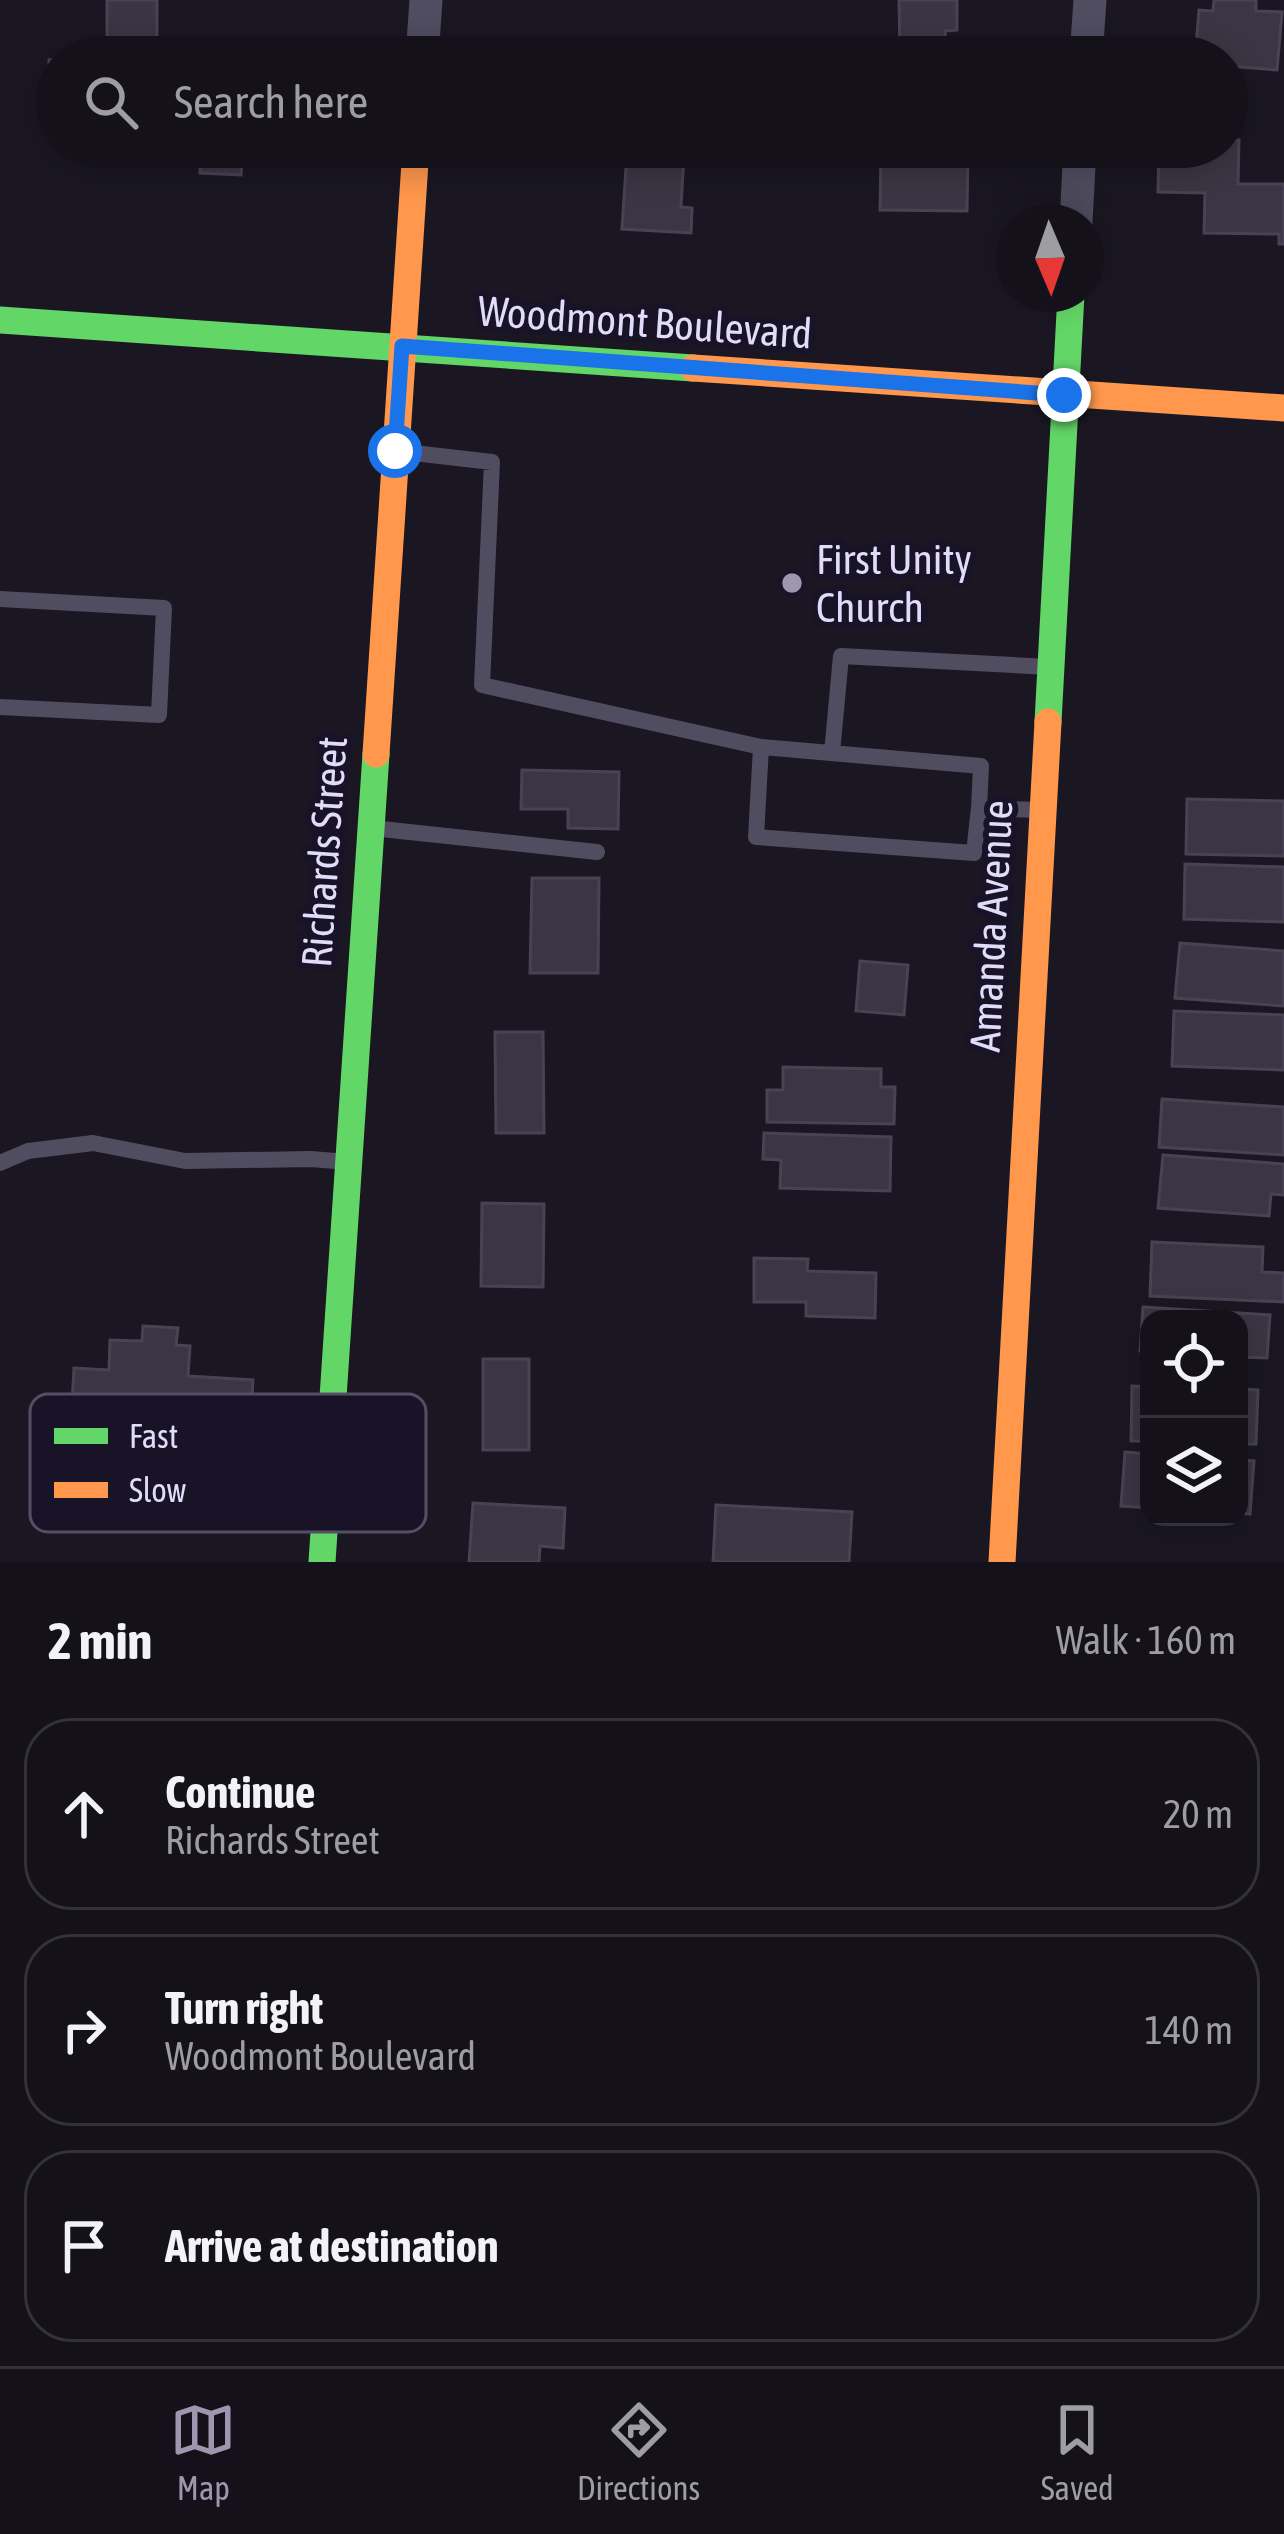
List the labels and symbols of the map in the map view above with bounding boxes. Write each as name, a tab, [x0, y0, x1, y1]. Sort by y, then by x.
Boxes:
north arrow	[996, 204, 1104, 312]
street label: Woodmont Boulevard	[476, 286, 814, 358]
route end	[1037, 368, 1091, 422]
route start	[368, 424, 422, 478]
place label: First Unity Church	[816, 535, 972, 631]
marker: First Unity Church	[779, 570, 805, 596]
street label: Richards Street	[292, 735, 356, 969]
street label: Amanda Avenue	[960, 799, 1022, 1053]
legend	[30, 1394, 426, 1532]
text: Fast	[129, 1417, 178, 1455]
text: Slow	[129, 1471, 186, 1509]

